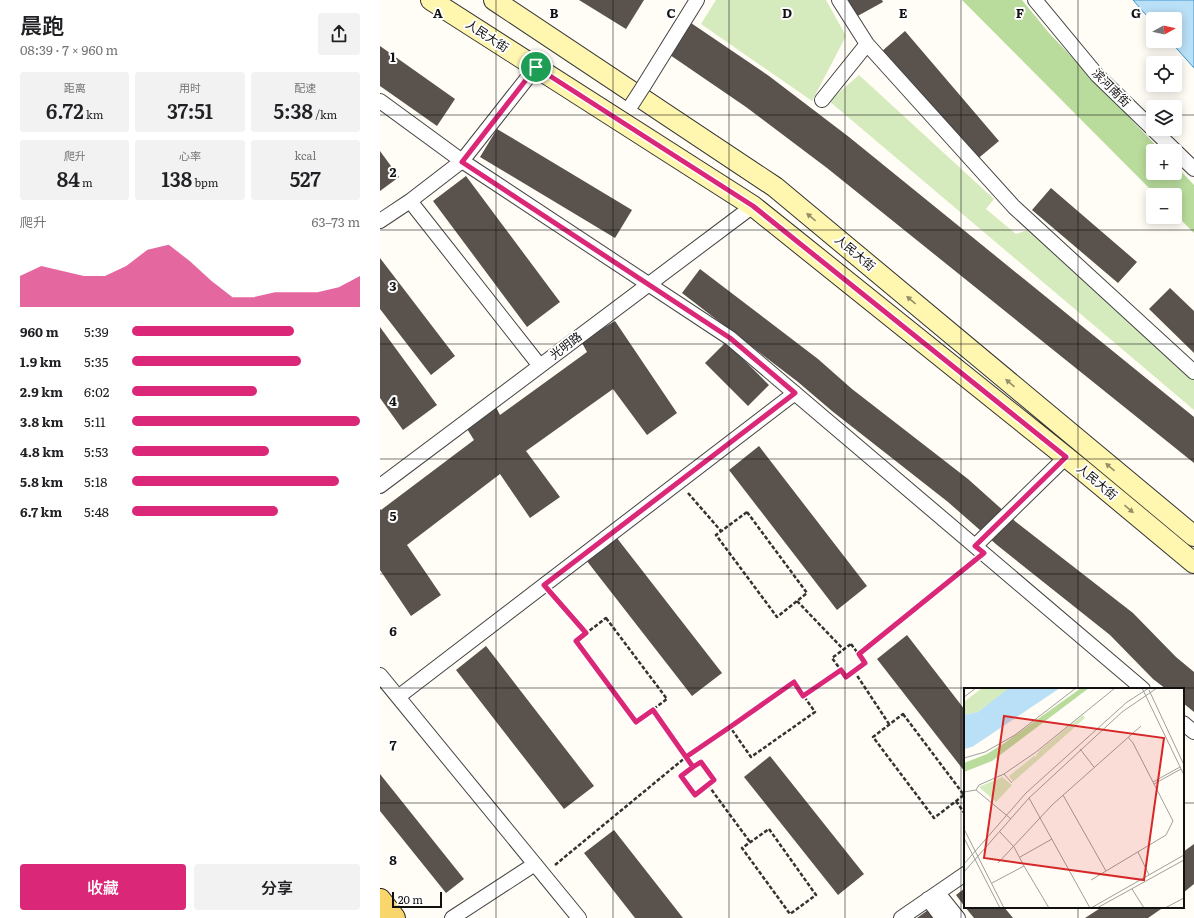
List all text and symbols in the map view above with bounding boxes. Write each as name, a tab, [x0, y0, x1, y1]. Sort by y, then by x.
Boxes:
text: A	[433, 3, 443, 22]
text: B	[550, 3, 559, 22]
text: C	[666, 3, 676, 22]
text: D	[782, 3, 792, 22]
text: E	[899, 3, 908, 22]
text: F	[1016, 3, 1024, 22]
text: G	[1131, 3, 1141, 22]
text: 晨跑	[20, 8, 64, 41]
north arrow	[1146, 12, 1182, 48]
map controls	[1146, 12, 1182, 224]
button: share	[318, 13, 360, 55]
street label: 人民大街	[463, 15, 513, 56]
text: 08:39 · 7 × 960 m	[20, 40, 118, 59]
text: 1	[390, 47, 396, 66]
pin	[519, 50, 553, 84]
icon: arrive	[525, 56, 547, 78]
button: locate	[1146, 56, 1182, 92]
street label: 滨河南街	[1088, 64, 1135, 111]
text: 距离	[64, 79, 86, 95]
text: 用时	[179, 79, 201, 95]
text: 配速	[294, 79, 316, 95]
text: 6.72	[46, 95, 84, 125]
text: 37:51	[167, 95, 213, 125]
text: 5:38	[273, 95, 313, 125]
button: layers	[1146, 100, 1182, 136]
text: km	[84, 106, 103, 122]
text: /km	[313, 106, 337, 122]
button: +	[1146, 144, 1182, 180]
text: 爬升	[64, 147, 86, 163]
text: 心率	[179, 147, 201, 163]
text: kcal	[294, 147, 316, 163]
text: 2	[390, 162, 397, 181]
text: 84	[57, 163, 80, 193]
text: 138	[162, 163, 192, 193]
text: 527	[290, 163, 321, 193]
text: m	[80, 174, 93, 190]
text: bpm	[192, 174, 218, 190]
button: −	[1146, 188, 1182, 224]
text: 爬升	[20, 212, 46, 231]
text: 63–73 m	[312, 212, 360, 231]
one-way arrow	[805, 212, 816, 221]
street label: 人民大街	[831, 230, 880, 275]
text: 3	[389, 276, 397, 295]
one-way arrow	[905, 296, 916, 305]
text: 960 m	[20, 322, 59, 341]
text: 5:39	[84, 322, 109, 341]
street label: 光明路	[546, 327, 585, 363]
text: 1.9 km	[20, 352, 61, 371]
text: 5:35	[84, 352, 108, 371]
one-way arrow	[1005, 379, 1016, 388]
text: 2.9 km	[20, 382, 63, 401]
text: 6:02	[84, 382, 109, 401]
text: 4	[389, 391, 397, 410]
text: 3.8 km	[20, 412, 63, 431]
text: 5:11	[84, 412, 106, 431]
text: 4.8 km	[20, 442, 64, 461]
text: 5:53	[84, 442, 109, 461]
street label: 人民大街	[1073, 459, 1122, 504]
one-way arrow	[1105, 462, 1116, 471]
text: 5.8 km	[20, 472, 63, 491]
text: 5:18	[84, 472, 107, 491]
text: 6.7 km	[20, 502, 62, 521]
text: 5:48	[84, 502, 109, 521]
one-way arrow	[1124, 504, 1134, 513]
text: 5	[389, 506, 397, 525]
text: 6	[389, 621, 397, 640]
inset map	[964, 688, 1184, 908]
text: 7	[389, 735, 397, 754]
text: 8	[389, 850, 397, 869]
button: 收藏	[20, 864, 186, 910]
button: 分享	[194, 864, 360, 910]
scale bar	[392, 890, 442, 909]
text: 20 m	[398, 891, 423, 907]

